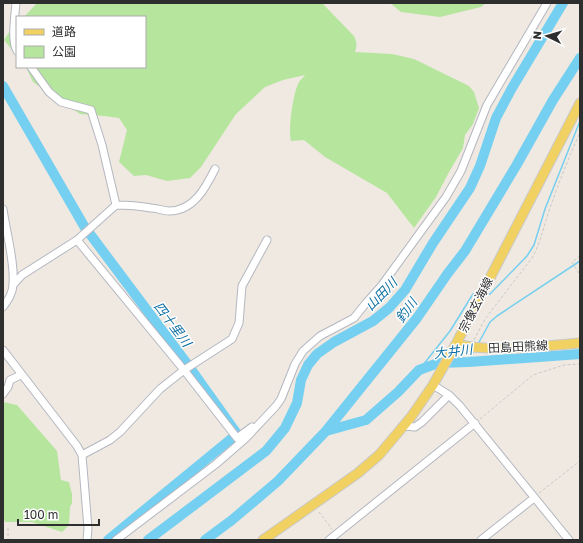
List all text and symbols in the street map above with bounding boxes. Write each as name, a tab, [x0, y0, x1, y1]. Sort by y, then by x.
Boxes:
legend	[16, 16, 146, 68]
north arrow	[527, 16, 567, 56]
text: 道路	[52, 24, 76, 39]
text: N	[530, 30, 543, 40]
text: 公園	[52, 44, 76, 59]
water label: 山田川	[362, 273, 402, 314]
street label: 宗像玄海線	[455, 275, 496, 335]
water label: 釣川	[392, 293, 421, 325]
water label: 四十里川	[151, 298, 196, 351]
street label: 田島田熊線	[488, 337, 548, 356]
water label: 大井川	[433, 340, 475, 361]
scale bar	[18, 501, 99, 527]
text: 100 m	[24, 507, 58, 522]

